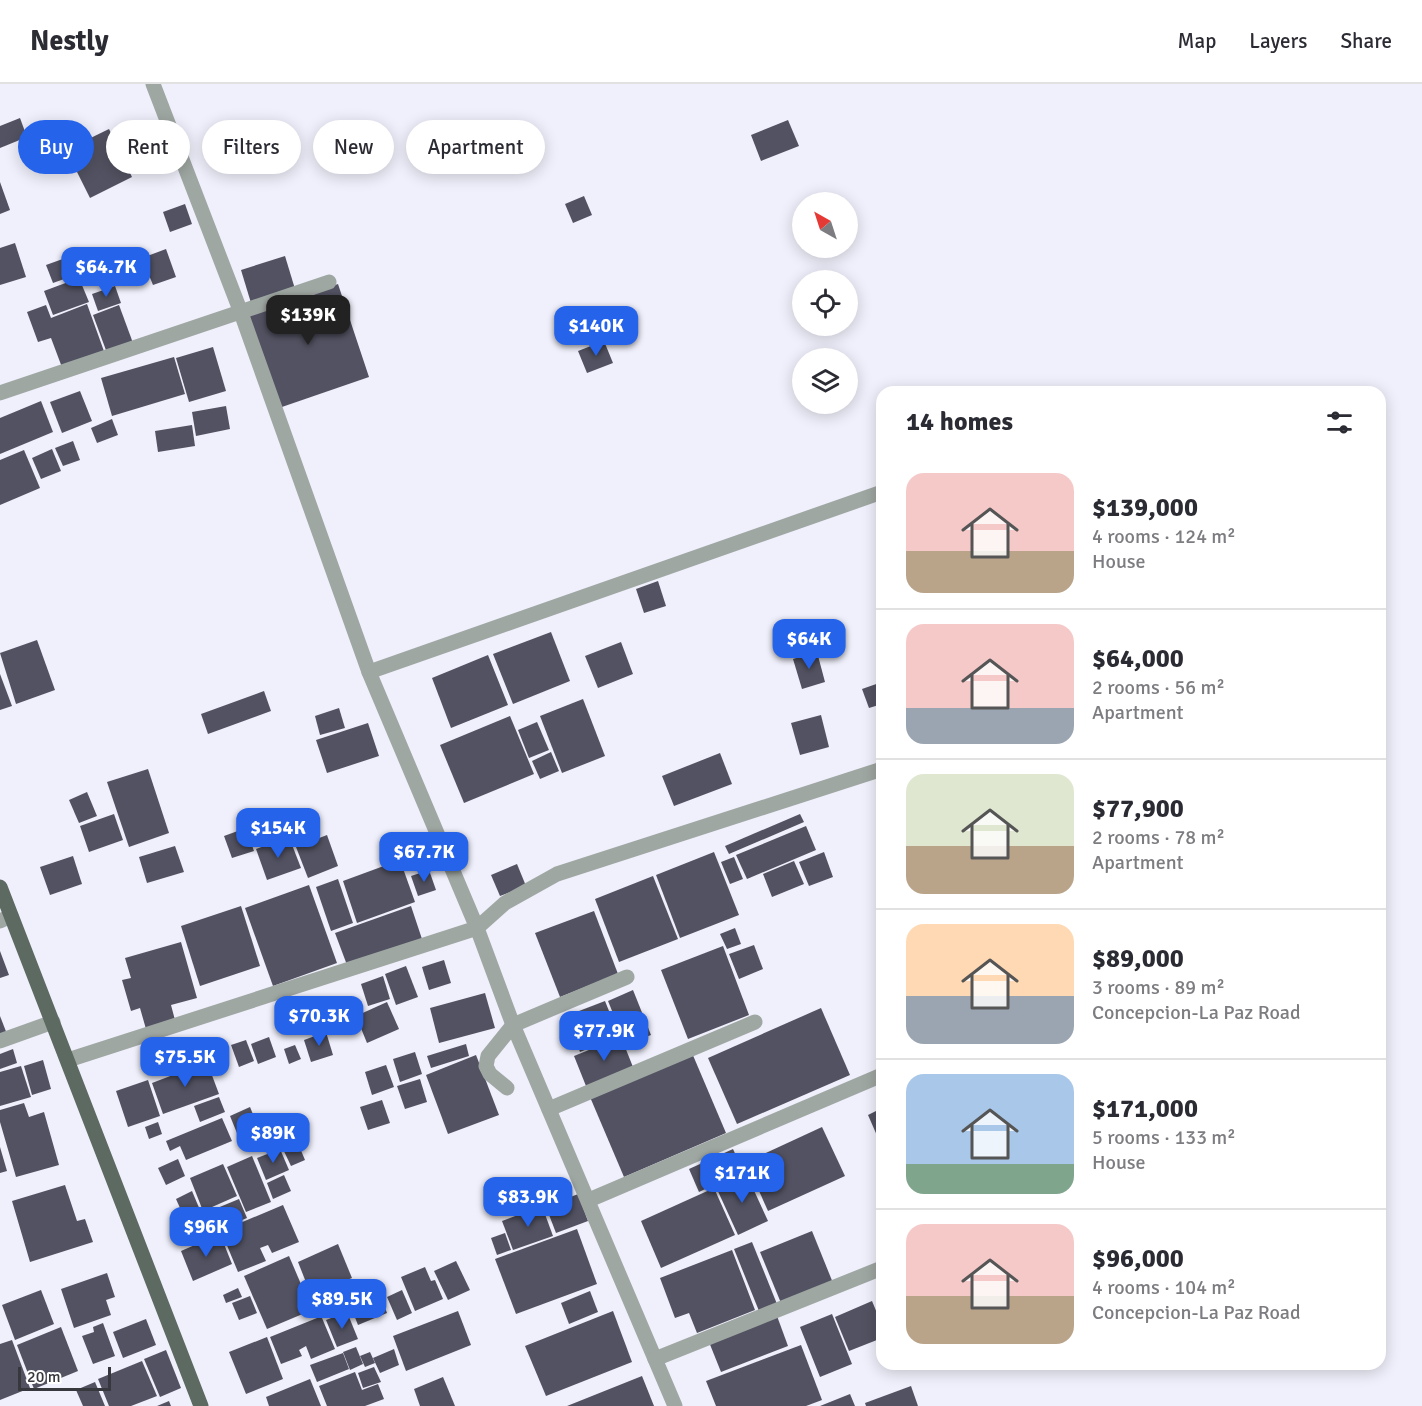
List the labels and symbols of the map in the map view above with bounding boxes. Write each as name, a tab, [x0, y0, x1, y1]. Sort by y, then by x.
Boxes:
north arrow	[792, 192, 858, 258]
pin: $64.7K	[57, 247, 155, 298]
pin: $139K	[266, 295, 350, 346]
pin: $140K	[554, 306, 638, 357]
pin: $64K	[773, 619, 845, 670]
pin: $154K	[236, 808, 320, 859]
pin: $67.7K	[375, 832, 473, 883]
pin: $70.3K	[270, 996, 368, 1047]
pin: $77.9K	[555, 1011, 653, 1062]
pin: $75.5K	[136, 1037, 234, 1088]
pin: $89K	[237, 1113, 309, 1164]
pin: $171K	[700, 1153, 784, 1204]
pin: $83.9K	[479, 1177, 577, 1228]
pin: $96K	[170, 1207, 242, 1258]
pin: $89.5K	[293, 1279, 391, 1330]
scale bar	[18, 1364, 111, 1392]

